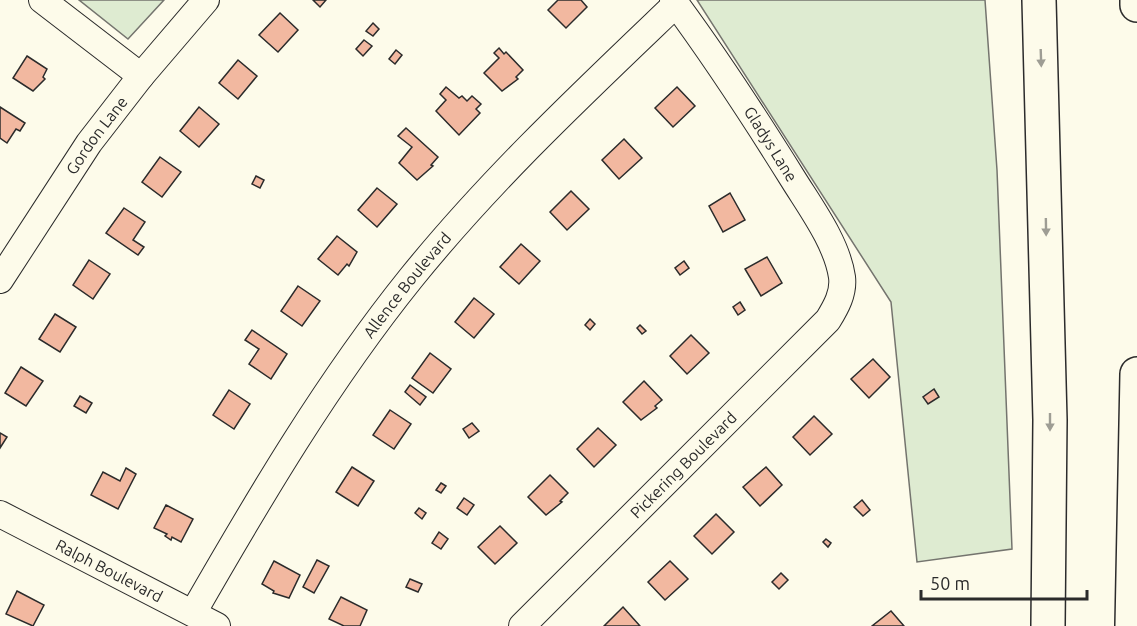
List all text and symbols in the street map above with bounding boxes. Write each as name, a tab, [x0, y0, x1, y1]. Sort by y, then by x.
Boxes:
one-way arrow	[1036, 49, 1046, 68]
street label: Gordon Lane	[62, 93, 131, 178]
street label: Gladys Lane	[741, 103, 801, 185]
one-way arrow	[1041, 217, 1051, 236]
street label: Allence Boulevard	[359, 229, 454, 341]
street label: Pickering Boulevard	[626, 408, 740, 522]
one-way arrow	[1045, 412, 1055, 431]
street label: Ralph Boulevard	[53, 535, 166, 605]
scale bar	[921, 563, 1088, 601]
text: 50 m	[930, 573, 970, 593]

